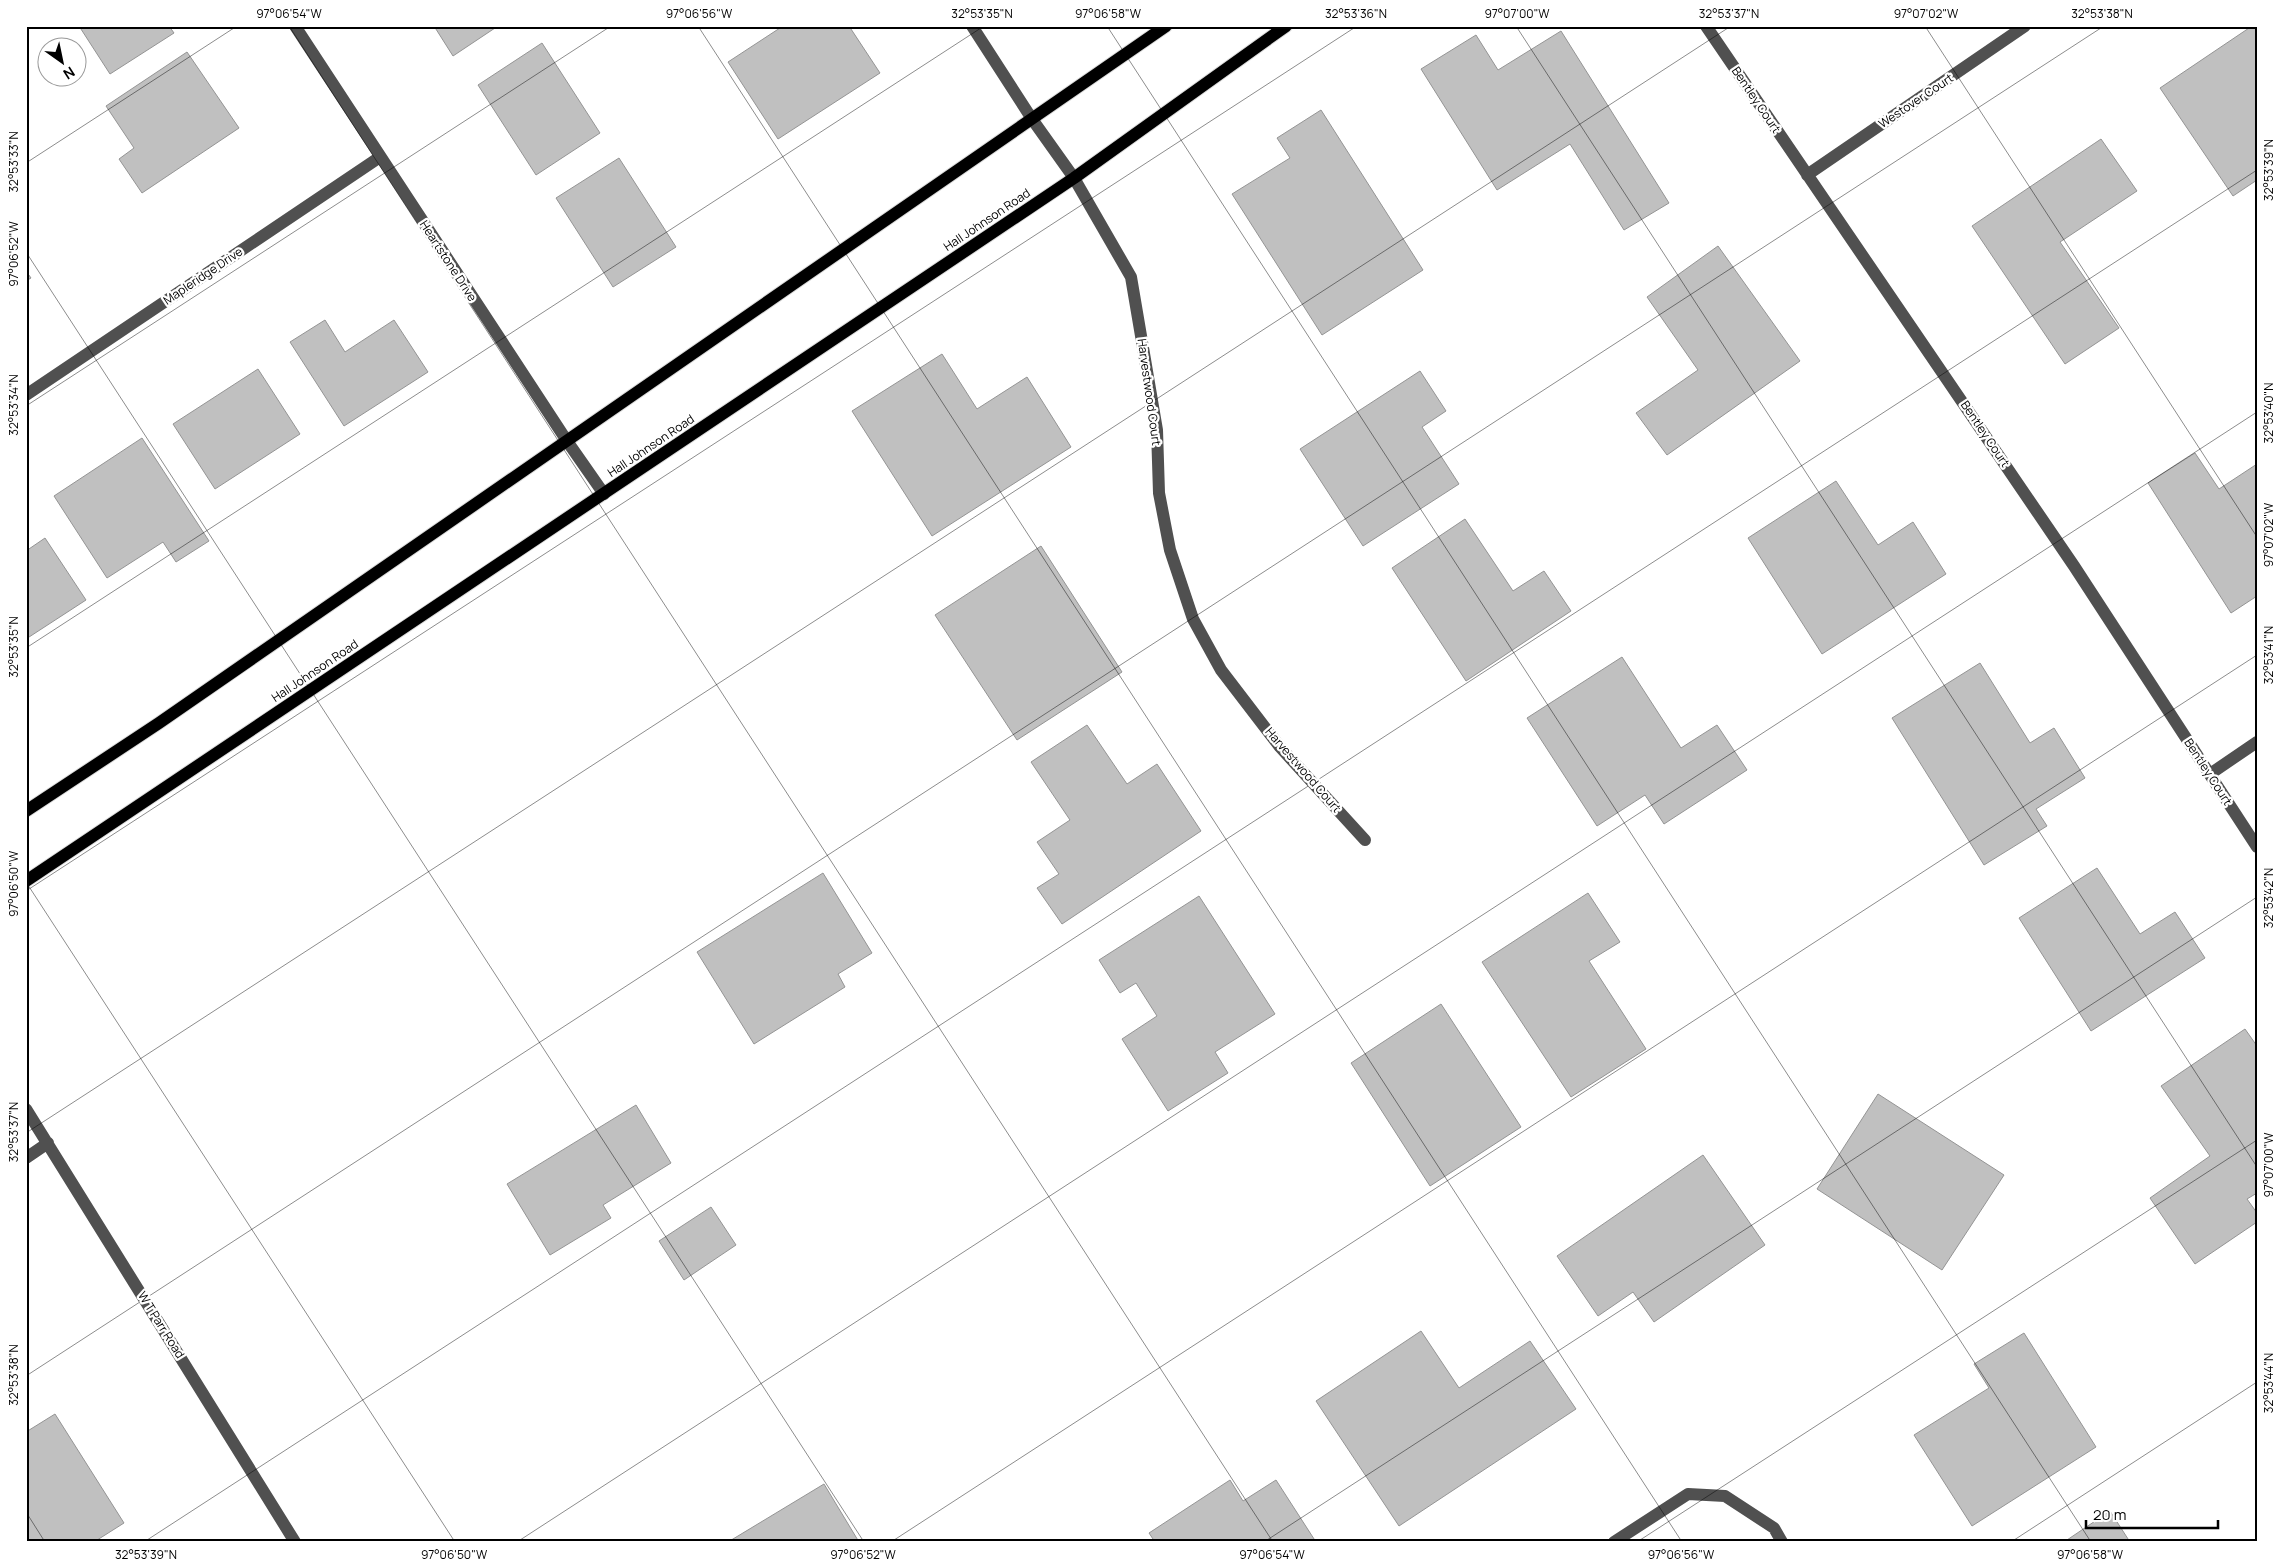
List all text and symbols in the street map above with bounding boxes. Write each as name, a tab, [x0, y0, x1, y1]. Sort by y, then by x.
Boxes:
text: 97°06'54"W	[256, 5, 323, 22]
text: 97°06'56"W	[666, 5, 733, 22]
text: 32°53'35"N	[951, 5, 1013, 22]
text: 97°06'58"W	[1075, 5, 1142, 22]
text: 32°53'36"N	[1325, 5, 1387, 22]
text: 97°07'00"W	[1484, 5, 1550, 22]
text: 32°53'37"N	[1699, 5, 1759, 22]
text: 97°07'02"W	[1894, 5, 1959, 22]
text: 32°53'38"N	[2071, 5, 2133, 22]
north arrow	[38, 38, 88, 88]
text: N	[60, 63, 79, 84]
street label: Bentley Court	[1728, 63, 1785, 136]
street label: Westover Court	[1875, 69, 1957, 132]
text: 32°53'33"N	[5, 131, 22, 193]
text: 32°53'39"N	[2260, 139, 2277, 201]
street label: Hall Johnson Road	[940, 184, 1033, 255]
street label: Heartstone Drive	[416, 217, 481, 305]
text: 97°06'52"W	[5, 221, 22, 287]
street label: Mapleridge Drive	[160, 243, 246, 308]
street label: Harvestwood Court	[1134, 337, 1165, 447]
text: 32°53'34"N	[5, 374, 22, 436]
text: 32°53'40"N	[2260, 383, 2277, 443]
street label: Bentley Court	[1957, 397, 2014, 470]
street label: Hall Johnson Road	[604, 410, 697, 481]
text: 97°07'02"W	[2260, 502, 2277, 567]
text: 32°53'35"N	[5, 616, 22, 678]
text: 32°53'41"N	[2260, 626, 2277, 684]
street label: Hall Johnson Road	[268, 635, 361, 706]
street label: Harvestwood Court	[1262, 723, 1345, 816]
street label: Bentley Court	[2180, 735, 2236, 809]
text: 97°06'50"W	[5, 850, 22, 917]
text: 32°53'42"N	[2260, 868, 2277, 928]
text: 32°53'37"N	[5, 1102, 22, 1162]
text: 97°07'00"W	[2260, 1132, 2277, 1198]
street label: W T Parr Road	[134, 1288, 189, 1361]
text: 32°53'38"N	[5, 1344, 22, 1406]
text: 32°53'44"N	[2260, 1353, 2277, 1413]
scale bar	[2086, 1498, 2218, 1530]
text: 20 m	[2093, 1504, 2126, 1525]
text: 32°53'39"N	[115, 1546, 177, 1563]
text: 97°06'50"W	[421, 1546, 488, 1563]
text: 97°06'52"W	[830, 1546, 896, 1563]
text: 97°06'54"W	[1239, 1546, 1306, 1563]
text: 97°06'56"W	[1648, 1546, 1715, 1563]
text: 97°06'58"W	[2057, 1546, 2124, 1563]

